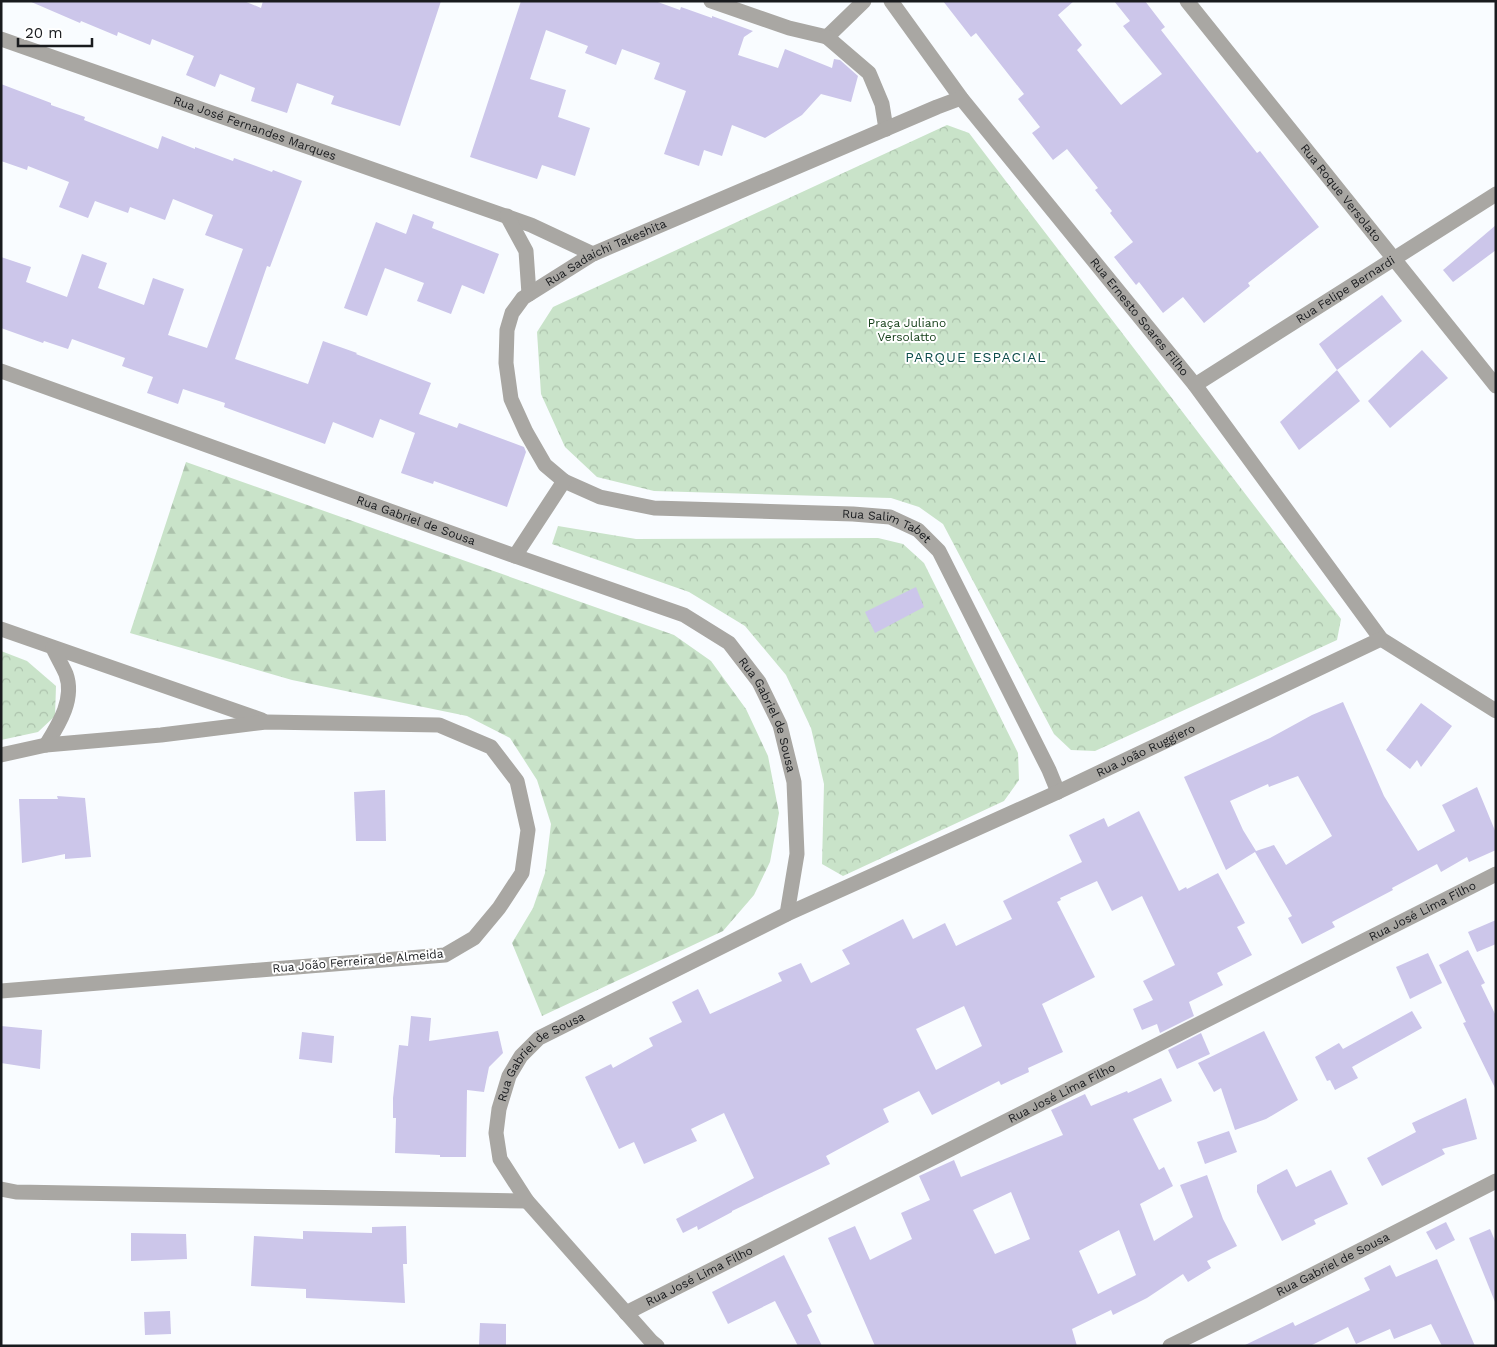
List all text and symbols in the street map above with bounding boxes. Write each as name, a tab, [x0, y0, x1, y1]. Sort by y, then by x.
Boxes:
scale bar	[18, 15, 91, 47]
text: 20 m	[25, 24, 63, 42]
street label: Rua José Fernandes Marques	[171, 93, 338, 163]
street label: Rua Roque Versolato	[1298, 141, 1384, 245]
street label: Rua Sadaichi Takeshita	[543, 216, 669, 289]
street label: Rua Felipe Bernardi	[1293, 253, 1397, 326]
street label: Rua Ernesto Soares Filho	[1087, 255, 1192, 379]
park label: Praça Juliano Versolatto	[868, 316, 946, 344]
district label: PARQUE ESPACIAL	[905, 349, 1047, 365]
street label: Rua Gabriel de Sousa	[355, 493, 477, 548]
street label: Rua Salim Tabet	[842, 507, 934, 546]
street label: Rua Gabriel de Sousa	[736, 655, 798, 774]
street label: Rua João Ruggiero	[1094, 721, 1197, 780]
street label: Rua José Lima Filho	[1366, 878, 1478, 944]
street label: Rua João Ferreira de Almeida	[272, 947, 444, 975]
street label: Rua Gabriel de Sousa	[495, 1009, 587, 1103]
street label: Rua José Lima Filho	[1006, 1060, 1118, 1126]
street label: Rua Gabriel de Sousa	[1274, 1230, 1392, 1299]
street label: Rua José Lima Filho	[643, 1243, 755, 1309]

